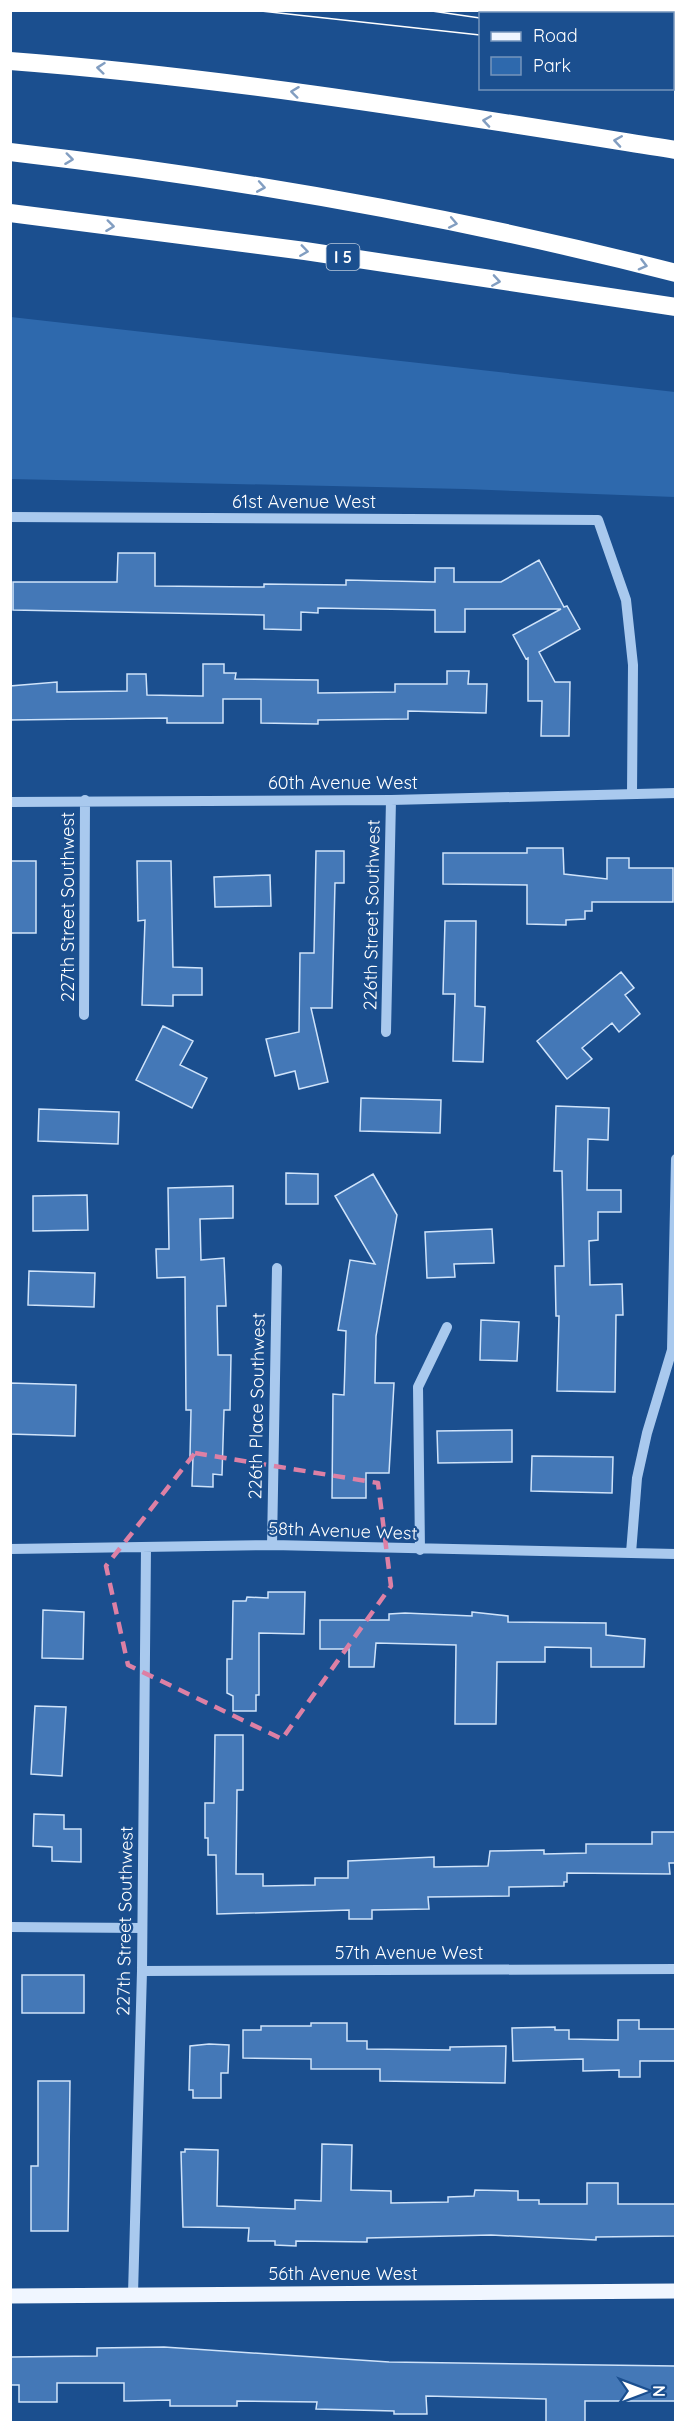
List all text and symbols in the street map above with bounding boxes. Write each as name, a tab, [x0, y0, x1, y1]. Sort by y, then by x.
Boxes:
legend	[479, 12, 674, 90]
text: Road	[533, 24, 578, 47]
text: Park	[533, 54, 571, 77]
one-way arrow	[96, 63, 105, 75]
one-way arrow	[290, 86, 299, 99]
one-way arrow	[483, 115, 492, 127]
one-way arrow	[613, 135, 623, 148]
one-way arrow	[64, 152, 73, 164]
one-way arrow	[257, 181, 266, 193]
one-way arrow	[448, 216, 458, 229]
one-way arrow	[106, 219, 115, 231]
road number: I 5	[326, 244, 360, 270]
one-way arrow	[299, 245, 308, 257]
one-way arrow	[638, 258, 648, 270]
one-way arrow	[492, 274, 501, 286]
street label: 61st Avenue West	[232, 490, 376, 513]
street label: 60th Avenue West	[268, 771, 418, 794]
street label: 227th Street Southwest	[56, 812, 79, 1002]
street label: 226th Street Southwest	[358, 819, 385, 1011]
street label: 226th Place Southwest	[243, 1312, 270, 1500]
street label: 58th Avenue West	[268, 1516, 418, 1545]
street label: 227th Street Southwest	[111, 1826, 138, 2016]
street label: 57th Avenue West	[335, 1941, 483, 1964]
street label: 56th Avenue West	[268, 2262, 418, 2285]
north arrow	[614, 2361, 674, 2421]
text: N	[649, 2385, 669, 2397]

